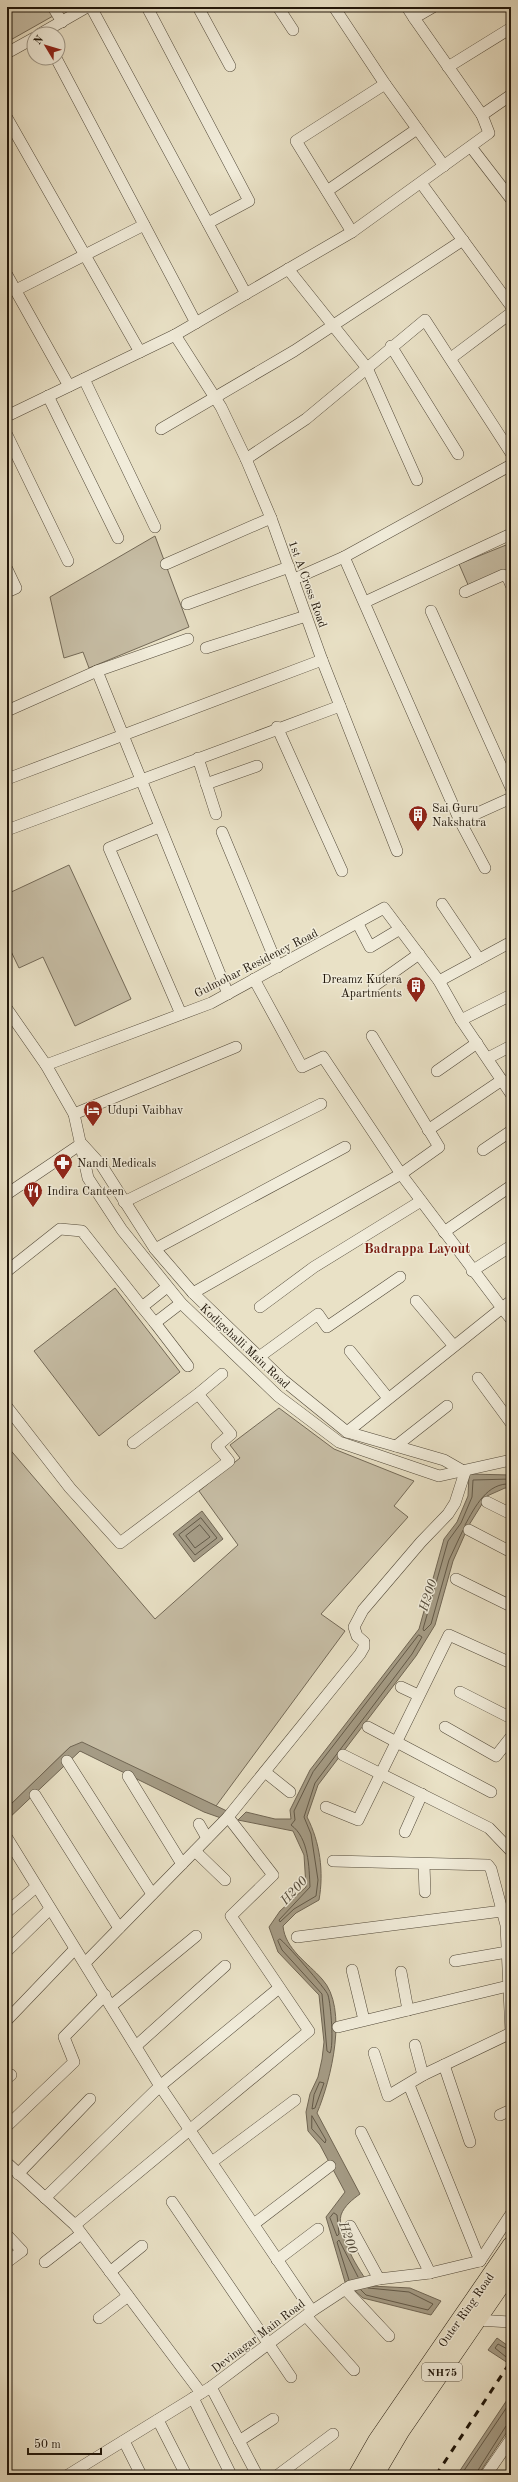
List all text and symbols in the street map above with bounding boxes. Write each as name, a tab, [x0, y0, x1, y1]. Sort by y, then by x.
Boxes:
north arrow	[26, 26, 66, 66]
text: N	[32, 34, 47, 47]
street label: 1st A Cross Road	[286, 539, 328, 629]
place label: Sai Guru Nakshatra	[432, 803, 486, 829]
building icon: Sai Guru Nakshatra	[407, 804, 429, 832]
street label: Gulmohar Residency Road	[193, 927, 320, 1000]
place label: Dreamz Kutera Apartments	[322, 974, 402, 1000]
building icon: Dreamz Kutera Apartments	[405, 975, 427, 1003]
hotel icon: Udupi Vaibhav	[82, 1099, 104, 1127]
place label: Udupi Vaibhav	[107, 1105, 184, 1117]
pharmacy icon: Nandi Medicals	[52, 1152, 74, 1180]
place label: Nandi Medicals	[77, 1158, 156, 1170]
restaurant icon: Indira Canteen	[22, 1180, 44, 1208]
place label: Indira Canteen	[47, 1186, 125, 1198]
district label: Badrappa Layout	[364, 1242, 470, 1256]
street label: Kodigehalli Main Road	[197, 1302, 292, 1391]
water label: H200	[417, 1577, 440, 1614]
water label: H200	[278, 1874, 310, 1908]
water label: H200	[335, 2219, 360, 2256]
street label: Outer Ring Road	[437, 2271, 497, 2350]
street label: Devinagar Main Road	[210, 2298, 307, 2376]
road number: NH75	[422, 2363, 462, 2381]
scale bar	[28, 2430, 101, 2456]
text: 50 m	[34, 2438, 61, 2451]

